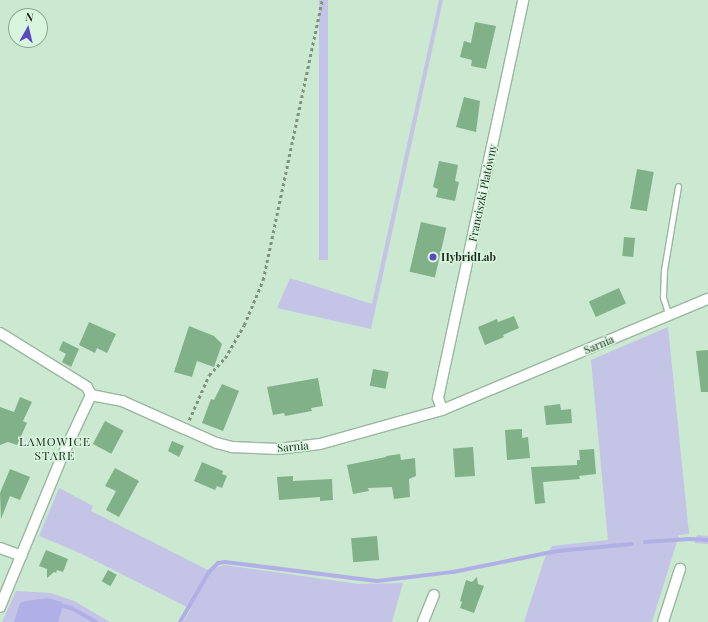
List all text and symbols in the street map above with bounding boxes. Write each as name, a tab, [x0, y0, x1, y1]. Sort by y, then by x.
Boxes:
north arrow	[8, 8, 48, 48]
text: N	[25, 9, 35, 25]
street label: Franciszki Platówny	[466, 143, 500, 243]
place label: HybridLab	[441, 250, 496, 264]
marker: HybridLab	[428, 252, 438, 262]
street label: Sarnia	[582, 333, 616, 357]
district label: LAMOWICE STARE	[19, 435, 91, 463]
street label: Sarnia	[277, 439, 309, 455]

